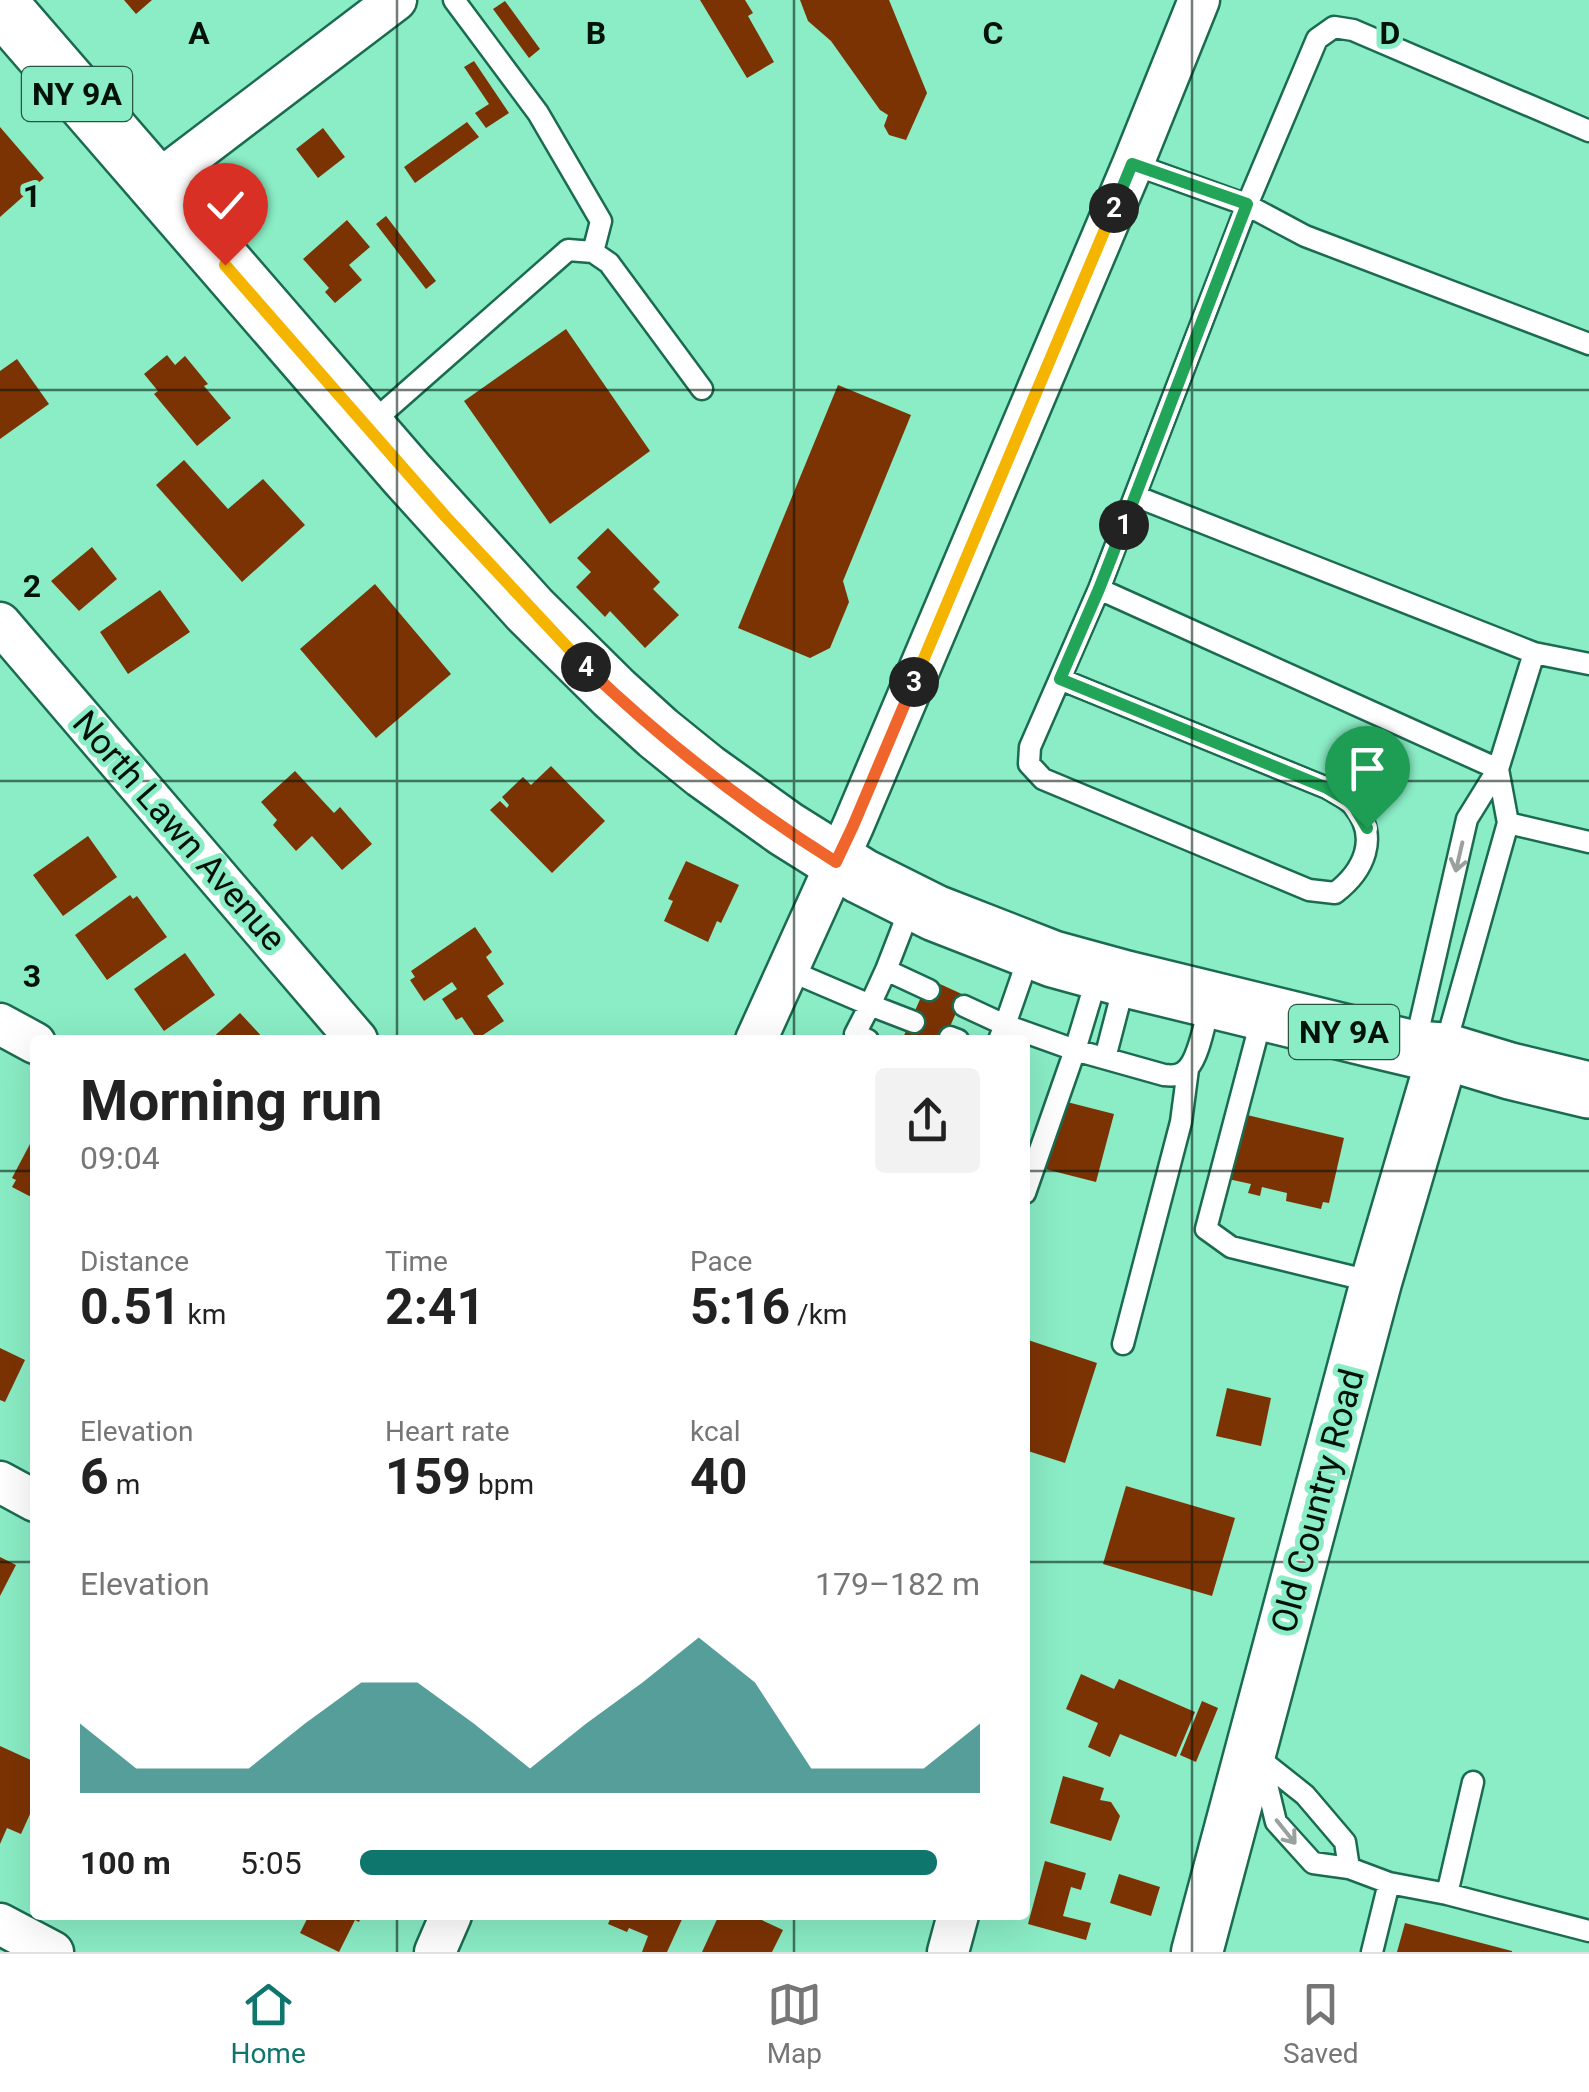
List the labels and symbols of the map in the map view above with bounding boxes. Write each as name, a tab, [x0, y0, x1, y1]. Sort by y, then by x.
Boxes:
text: A	[188, 14, 210, 52]
text: B	[586, 14, 606, 52]
text: C	[983, 14, 1003, 52]
text: D	[1380, 14, 1400, 52]
road number: NY 9A	[22, 67, 132, 121]
pin	[183, 163, 268, 266]
text: 1	[23, 177, 41, 215]
pin: 2	[1089, 183, 1139, 233]
pin: 1	[1099, 500, 1149, 550]
text: 2	[23, 567, 41, 605]
pin: 4	[561, 642, 611, 692]
pin: 3	[889, 657, 939, 707]
street label: North Lawn Avenue	[64, 703, 294, 959]
pin	[1325, 726, 1410, 829]
one-way arrow	[1448, 840, 1467, 872]
text: 3	[23, 957, 41, 995]
road number: NY 9A	[1289, 1005, 1399, 1059]
street label: Old Country Road	[1263, 1365, 1373, 1637]
one-way arrow	[1275, 1818, 1297, 1844]

